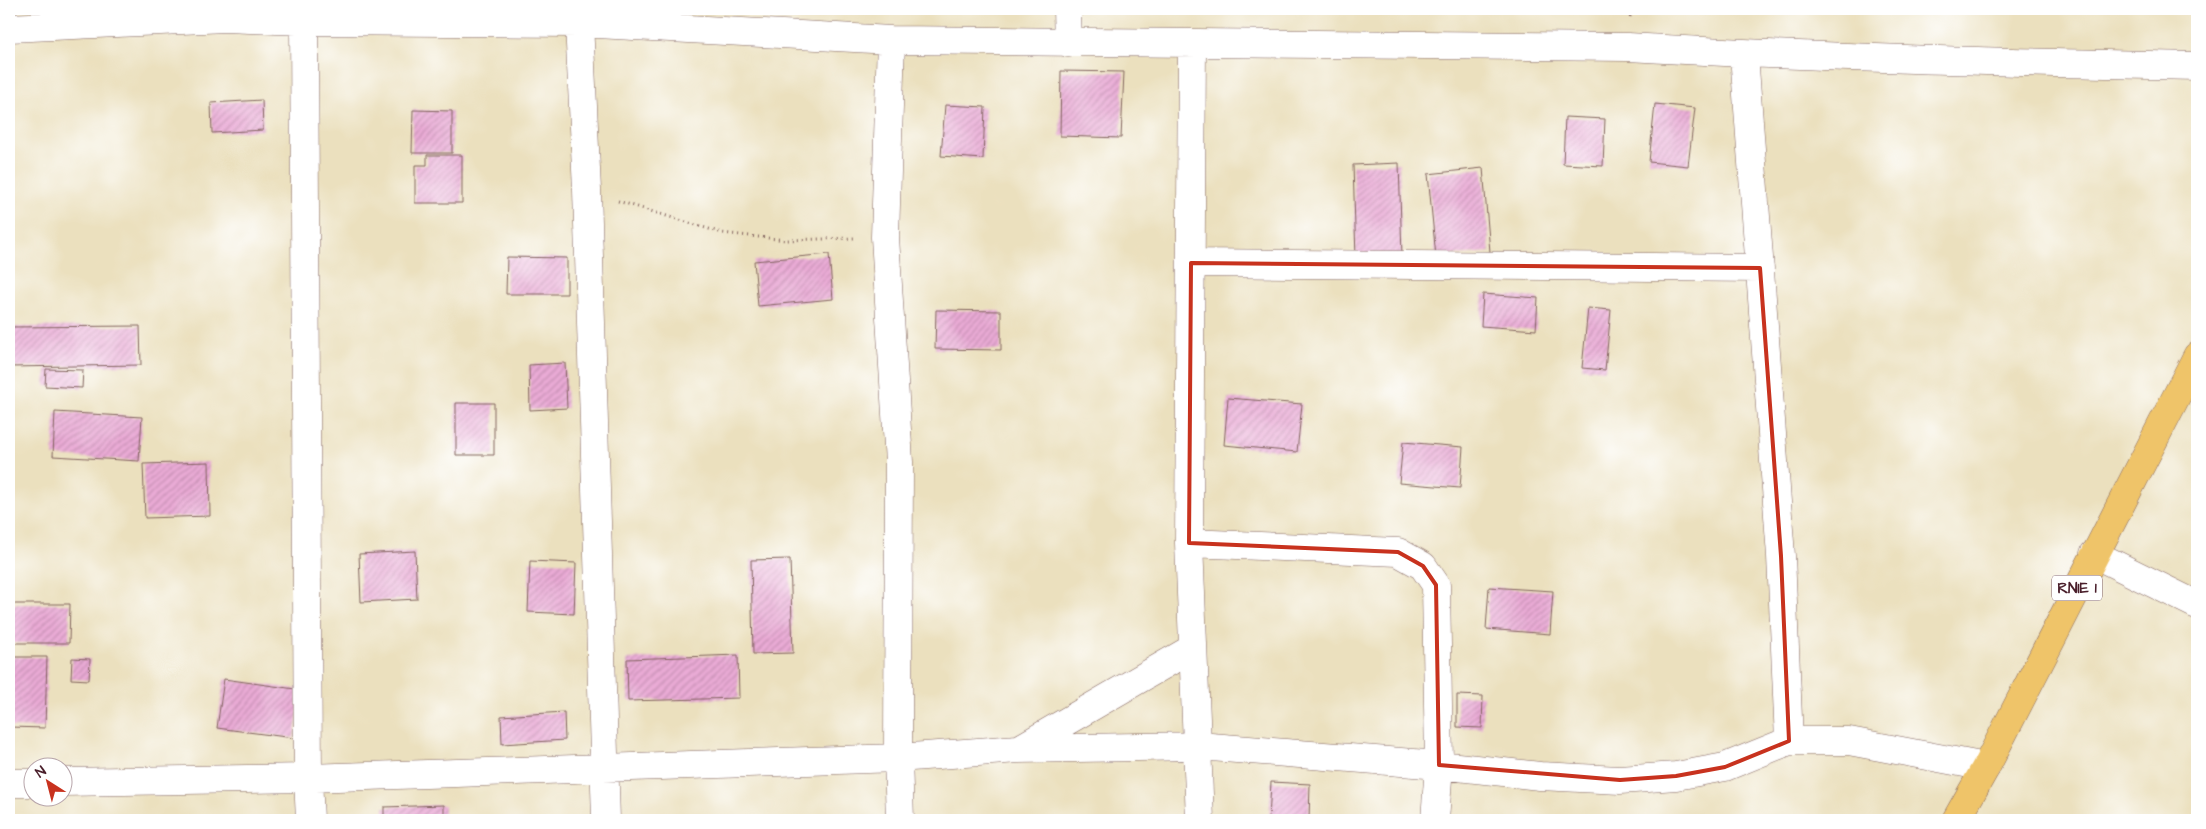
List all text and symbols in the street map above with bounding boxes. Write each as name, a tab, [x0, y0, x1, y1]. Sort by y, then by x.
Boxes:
road number: RNIE 1	[2052, 576, 2102, 600]
north arrow	[22, 756, 72, 806]
text: N	[32, 761, 51, 783]

